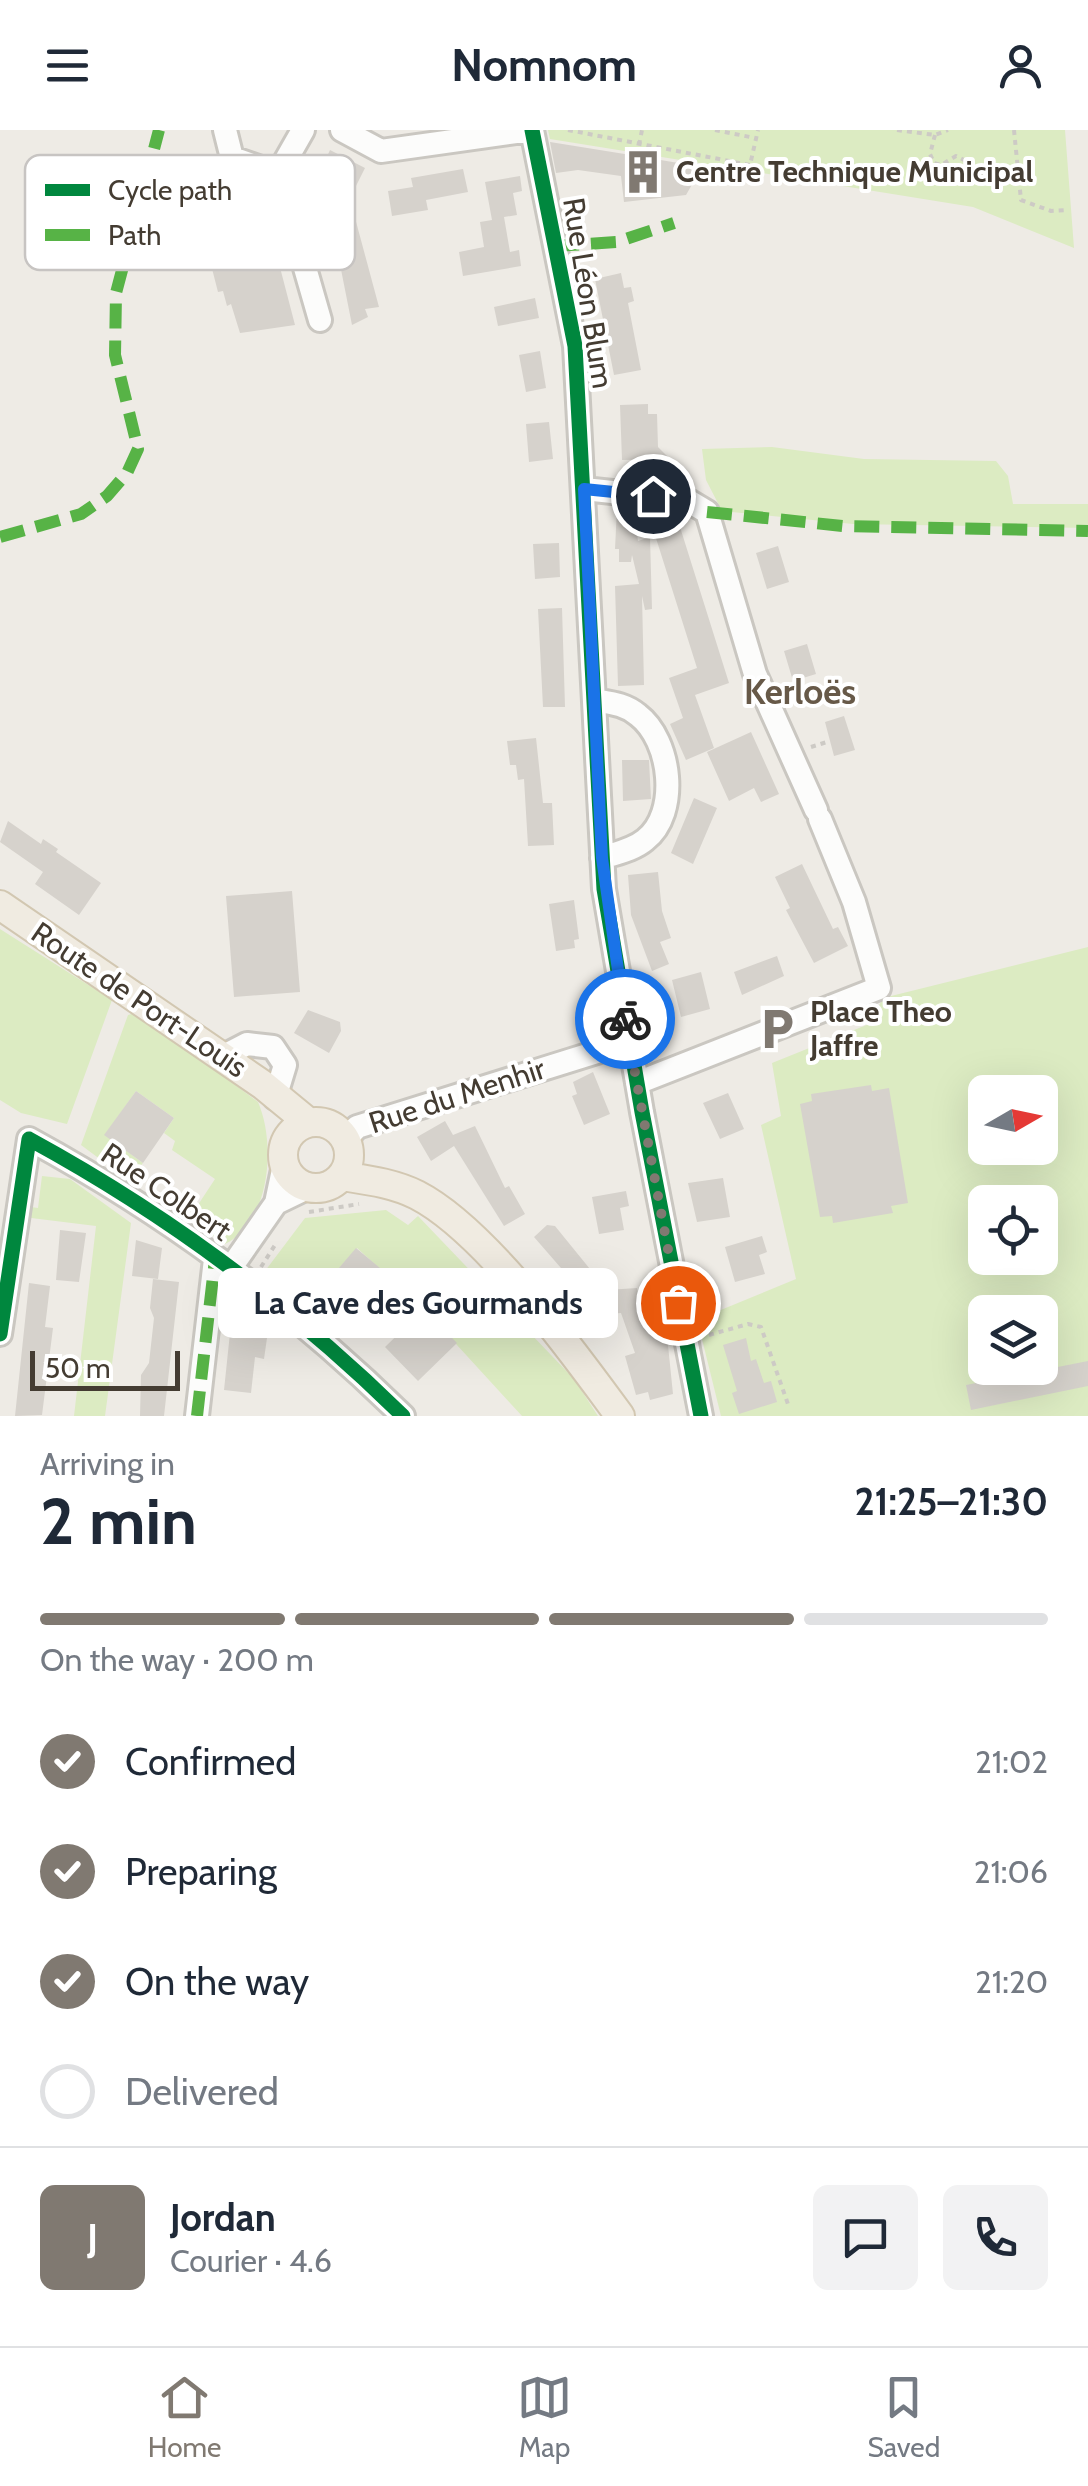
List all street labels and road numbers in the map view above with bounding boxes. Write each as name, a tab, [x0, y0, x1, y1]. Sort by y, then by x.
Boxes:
street label: Rue Léon Blum	[555, 195, 622, 391]
street label: Route de Port-Louis	[25, 914, 254, 1085]
street label: Rue du Menhir	[364, 1050, 550, 1141]
street label: Rue Colbert	[94, 1135, 238, 1249]

